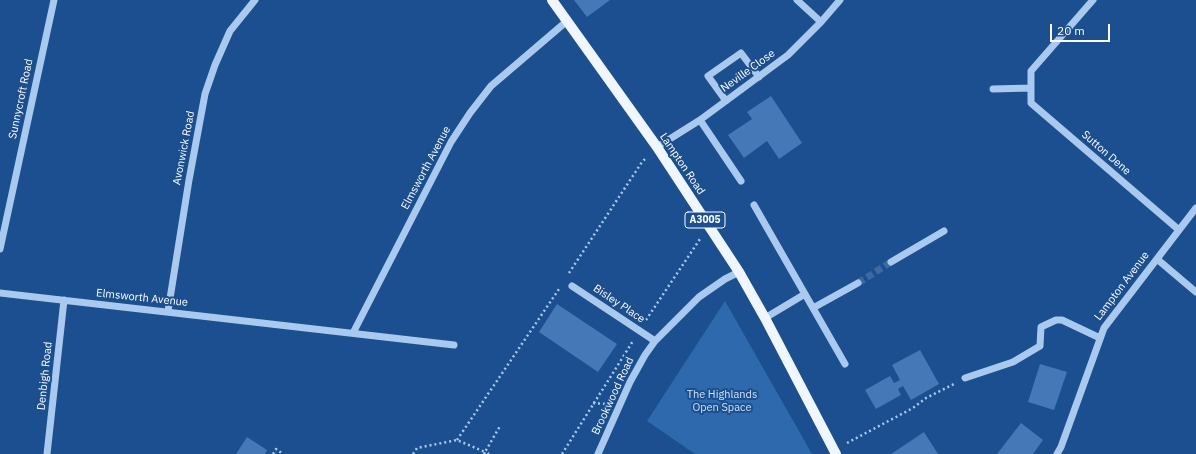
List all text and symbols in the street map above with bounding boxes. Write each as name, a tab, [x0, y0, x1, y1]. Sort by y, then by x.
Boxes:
scale bar	[1052, 16, 1112, 42]
text: 20 m	[1057, 23, 1085, 38]
street label: Neville Close	[718, 47, 778, 95]
street label: Sunnycroft Road	[6, 58, 36, 140]
street label: Avonwick Road	[170, 110, 198, 186]
street label: Elmsworth Avenue	[398, 124, 454, 212]
street label: Sutton Dene	[1079, 128, 1133, 178]
street label: Lampton Road	[657, 131, 707, 197]
road number: A3005	[685, 212, 725, 228]
street label: Lampton Avenue	[1092, 249, 1152, 323]
street label: Bisley Place	[591, 282, 647, 326]
street label: Elmsworth Avenue	[95, 287, 189, 309]
street label: Denbigh Road	[35, 341, 55, 411]
street label: Brookwood Road	[589, 355, 637, 437]
park label: The Highlands Open Space	[687, 388, 757, 414]

